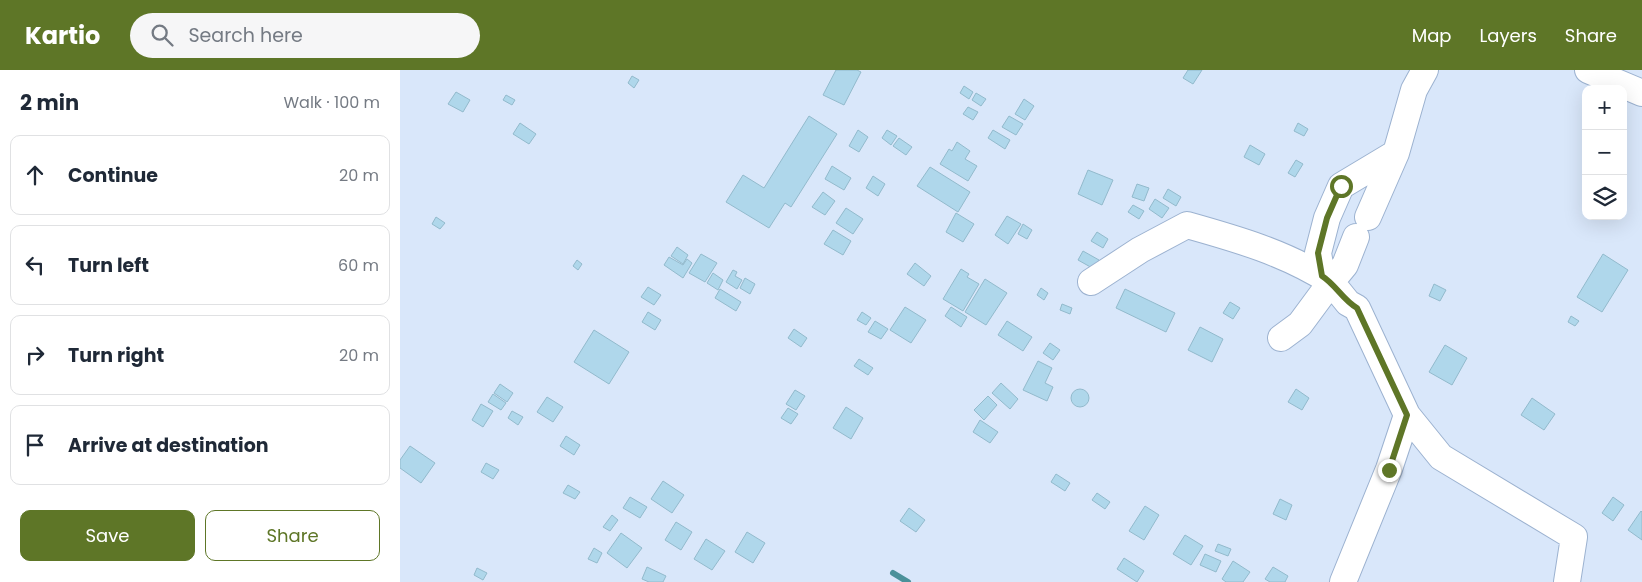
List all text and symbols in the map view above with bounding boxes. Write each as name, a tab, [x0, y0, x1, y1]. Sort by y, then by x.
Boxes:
search box	[130, 13, 480, 58]
text: Kartio	[25, 19, 100, 52]
icon: search	[148, 21, 176, 49]
text: Search here	[188, 22, 303, 49]
text: Map	[1412, 23, 1452, 48]
text: Layers	[1480, 23, 1537, 48]
text: Share	[1565, 23, 1617, 48]
map controls	[1582, 85, 1627, 220]
button: +	[1582, 85, 1627, 130]
text: 2 min	[20, 88, 79, 117]
text: Walk · 100 m	[283, 91, 380, 114]
button: −	[1582, 130, 1627, 175]
icon: ahead	[21, 161, 49, 189]
text: Continue	[68, 162, 158, 189]
text: 20 m	[339, 164, 379, 187]
route start	[1330, 175, 1353, 198]
button: layers	[1582, 175, 1627, 220]
icon: left	[21, 251, 49, 279]
text: Turn left	[68, 252, 149, 279]
text: 60 m	[338, 254, 379, 277]
icon: right	[21, 341, 49, 369]
text: Turn right	[68, 342, 164, 369]
text: 20 m	[339, 344, 379, 367]
icon: arrive	[21, 431, 49, 459]
text: Arrive at destination	[68, 432, 269, 459]
route end	[1378, 459, 1401, 482]
button: Save	[20, 510, 195, 561]
button: Share	[205, 510, 380, 561]

